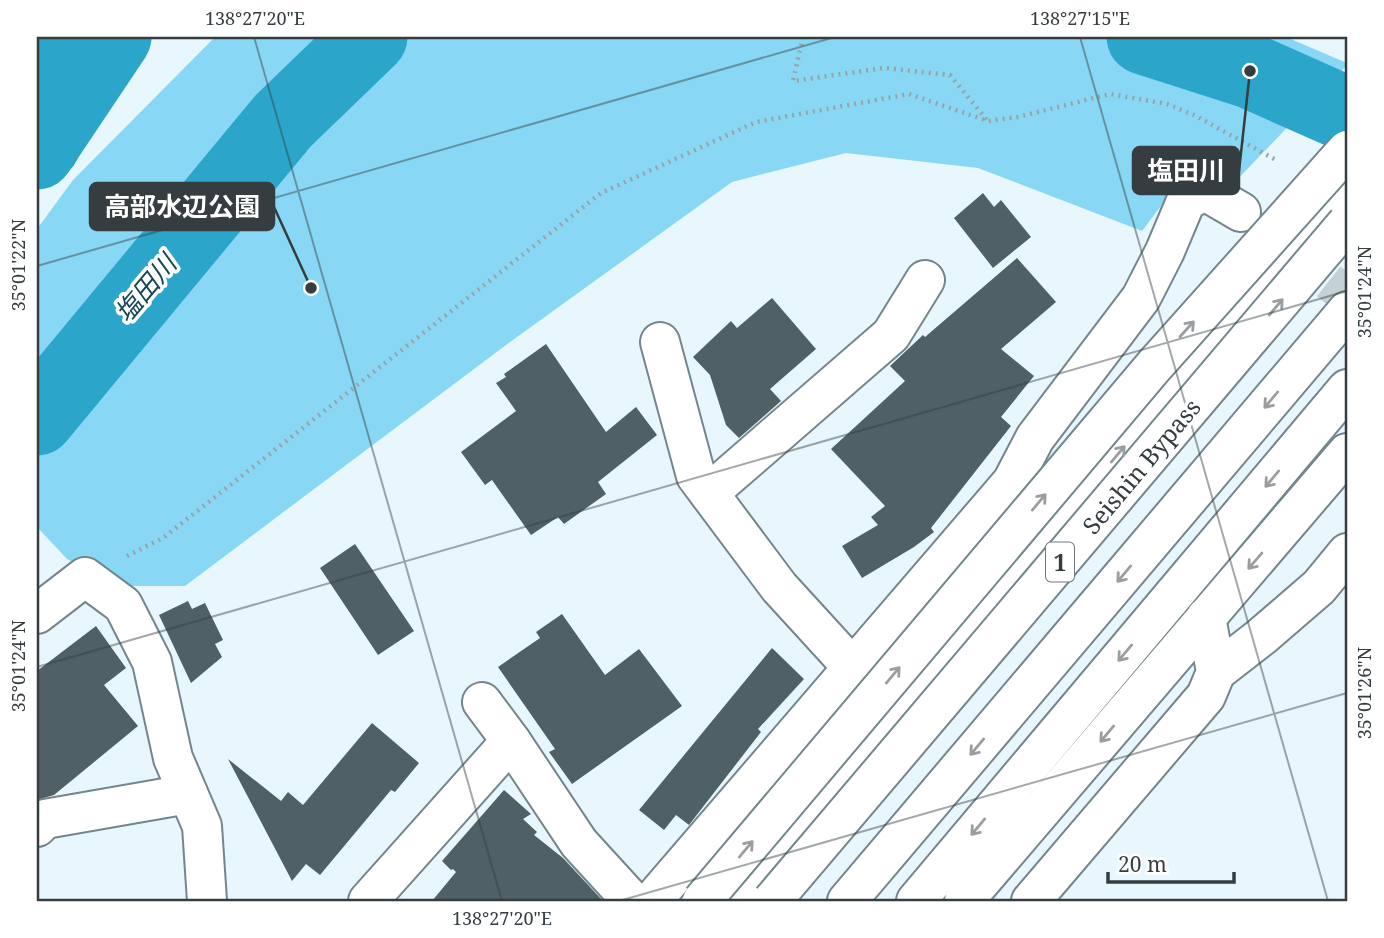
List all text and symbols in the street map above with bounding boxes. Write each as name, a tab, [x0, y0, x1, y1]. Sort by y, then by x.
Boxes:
text: 138°27'20"E	[205, 6, 305, 30]
text: 138°27'15"E	[1030, 6, 1130, 30]
callout: 塩田川	[1133, 147, 1239, 194]
text: 塩田川	[1147, 152, 1225, 188]
callout: 高部水辺公園	[90, 183, 274, 230]
text: 高部水辺公園	[104, 188, 260, 224]
text: 35°01'22"N	[6, 218, 30, 311]
water label: 塩田川	[106, 244, 186, 329]
text: 35°01'24"N	[1352, 245, 1376, 338]
one-way arrow	[1268, 299, 1283, 317]
one-way arrow	[1179, 321, 1196, 338]
street label: Seishin Bypass	[1074, 391, 1208, 541]
one-way arrow	[1264, 391, 1279, 409]
one-way arrow	[1110, 445, 1126, 463]
one-way arrow	[1264, 469, 1280, 487]
one-way arrow	[1031, 493, 1047, 511]
road number: 1	[1046, 542, 1074, 582]
one-way arrow	[1247, 551, 1263, 569]
one-way arrow	[1117, 564, 1132, 582]
text: 35°01'24"N	[6, 619, 30, 712]
one-way arrow	[1117, 643, 1133, 661]
text: 35°01'26"N	[1352, 646, 1376, 739]
one-way arrow	[885, 667, 900, 685]
one-way arrow	[1099, 724, 1115, 742]
one-way arrow	[969, 738, 985, 756]
one-way arrow	[971, 817, 986, 835]
one-way arrow	[738, 840, 754, 858]
scale bar	[1108, 840, 1234, 884]
text: 20 m	[1118, 850, 1167, 878]
text: 138°27'20"E	[452, 906, 552, 930]

